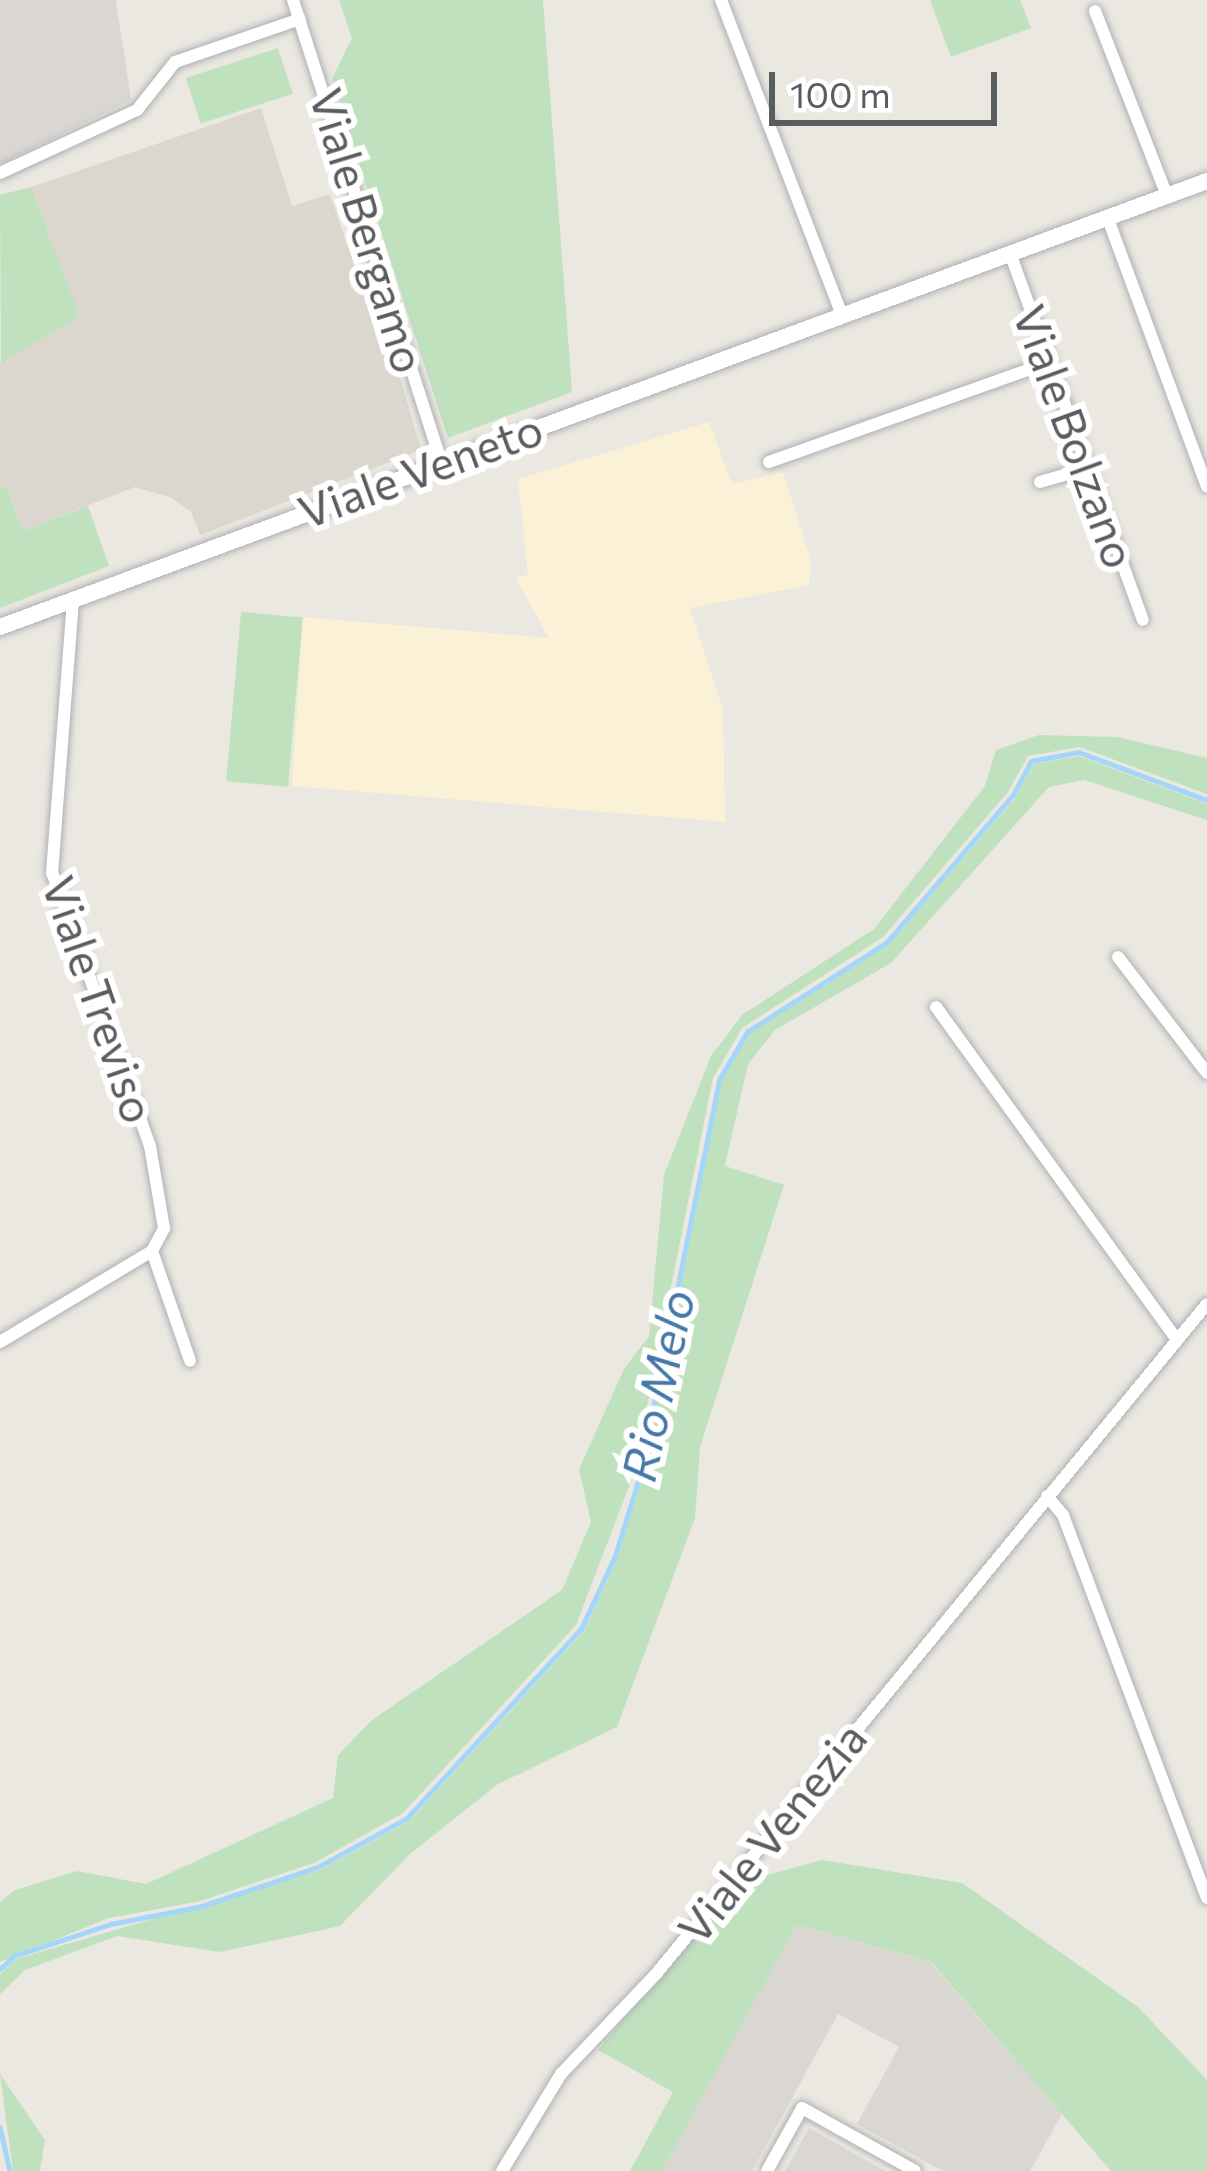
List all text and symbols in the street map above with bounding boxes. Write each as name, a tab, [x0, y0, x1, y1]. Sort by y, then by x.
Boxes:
scale bar	[775, 48, 1003, 122]
text: 100 m	[790, 71, 891, 115]
street label: Viale Bergamo	[300, 81, 438, 379]
street label: Viale Bolzano	[1003, 297, 1149, 575]
street label: Viale Veneto	[291, 400, 549, 538]
street label: Viale Treviso	[33, 869, 167, 1129]
water label: Rio Melo	[608, 1284, 704, 1486]
street label: Viale Venezia	[666, 1711, 876, 1953]

